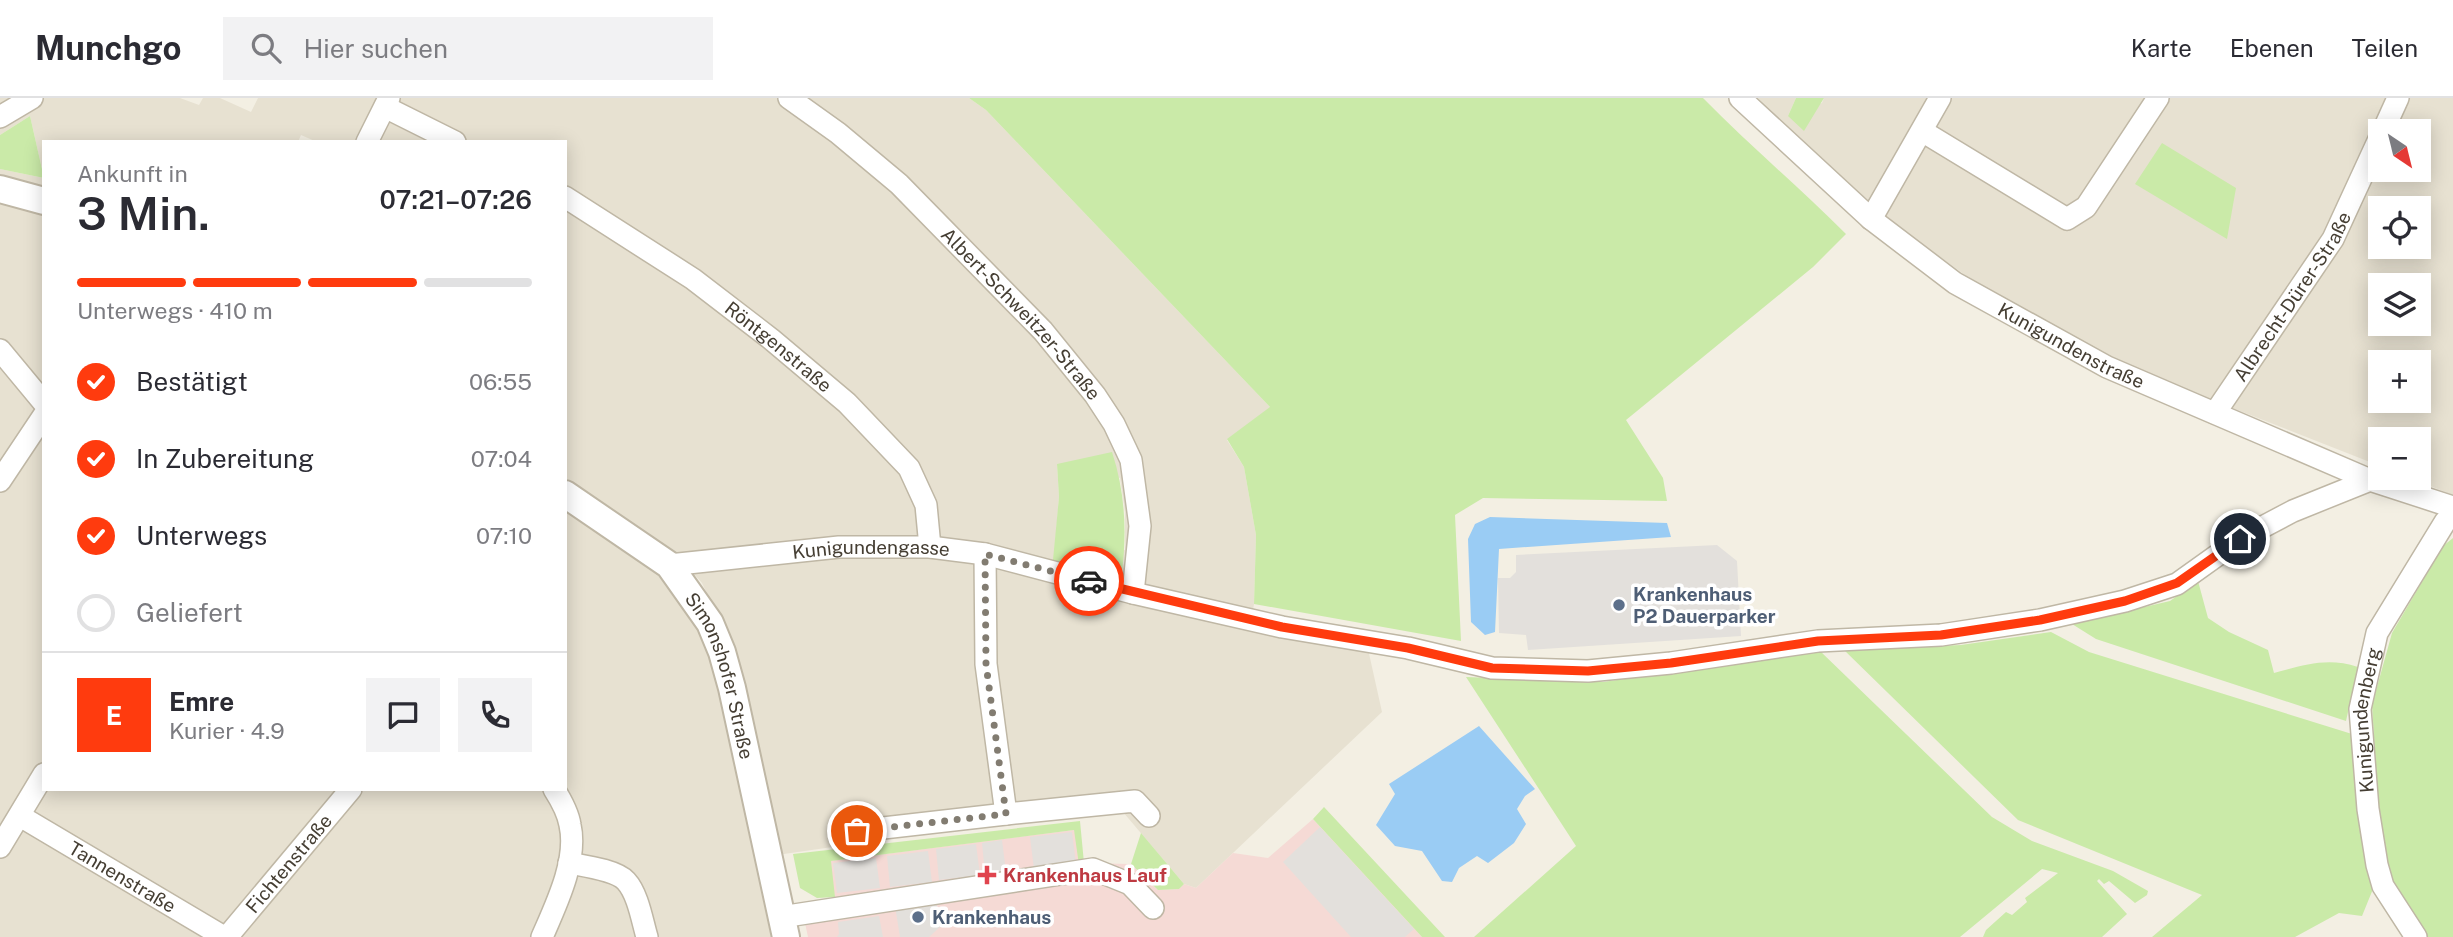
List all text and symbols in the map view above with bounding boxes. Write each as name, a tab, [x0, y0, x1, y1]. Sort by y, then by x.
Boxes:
search box	[223, 17, 713, 80]
text: Munchgo	[35, 29, 181, 67]
icon: search	[247, 29, 285, 67]
text: Hier suchen	[303, 33, 448, 64]
text: Karte	[2131, 34, 2192, 62]
text: Ebenen	[2230, 34, 2314, 62]
text: Teilen	[2352, 34, 2418, 62]
north arrow	[2368, 119, 2431, 182]
map controls	[2368, 119, 2431, 490]
text: Ankunft in	[77, 160, 188, 187]
text: 07:21–07:26	[380, 184, 532, 215]
text: 3 Min.	[77, 186, 210, 240]
button: locate	[2368, 196, 2431, 259]
street label: Albrecht-Dürer-Straße	[2229, 208, 2355, 385]
street label: Albert-Schweitzer-Straße	[937, 223, 1105, 404]
button: layers	[2368, 273, 2431, 336]
text: Unterwegs · 410 m	[77, 297, 273, 324]
street label: Röntgenstraße	[721, 297, 836, 396]
street label: Kunigundenstraße	[1994, 298, 2148, 393]
button: +	[2368, 350, 2431, 413]
icon: check	[77, 363, 115, 401]
text: Bestätigt	[136, 366, 248, 397]
text: 06:55	[469, 368, 532, 395]
button: −	[2368, 427, 2431, 490]
icon: check	[77, 440, 115, 478]
text: In Zubereitung	[136, 443, 314, 474]
text: 07:04	[471, 445, 532, 472]
pin	[2210, 509, 2270, 569]
icon: check	[77, 517, 115, 555]
text: Unterwegs	[136, 520, 267, 551]
icon: home	[2221, 520, 2259, 558]
text: 07:10	[476, 522, 532, 549]
street label: Kunigundengasse	[791, 536, 951, 563]
courier	[1054, 546, 1124, 616]
icon: car	[1070, 562, 1108, 600]
place label: Krankenhaus P2 Dauerparker	[1633, 583, 1776, 627]
street label: Simonshofer Straße	[681, 588, 758, 761]
text: Geliefert	[136, 597, 243, 628]
marker: Krankenhaus P2 Dauerparker	[1611, 597, 1627, 613]
street label: Kunigundenberg	[2349, 645, 2384, 794]
button: chat	[366, 678, 440, 752]
button: phone	[458, 678, 532, 752]
text: Emre	[169, 686, 234, 717]
text: E	[106, 700, 122, 731]
text: Kurier · 4.9	[169, 717, 285, 744]
pin	[827, 801, 887, 861]
street label: Fichtenstraße	[241, 810, 336, 917]
icon: bag	[838, 812, 876, 850]
street label: Tannenstraße	[65, 836, 180, 917]
place label: Krankenhaus Lauf	[1003, 864, 1167, 886]
marker: Krankenhaus Lauf	[977, 865, 997, 885]
place label: Krankenhaus	[932, 906, 1051, 928]
marker: Krankenhaus	[910, 909, 926, 925]

